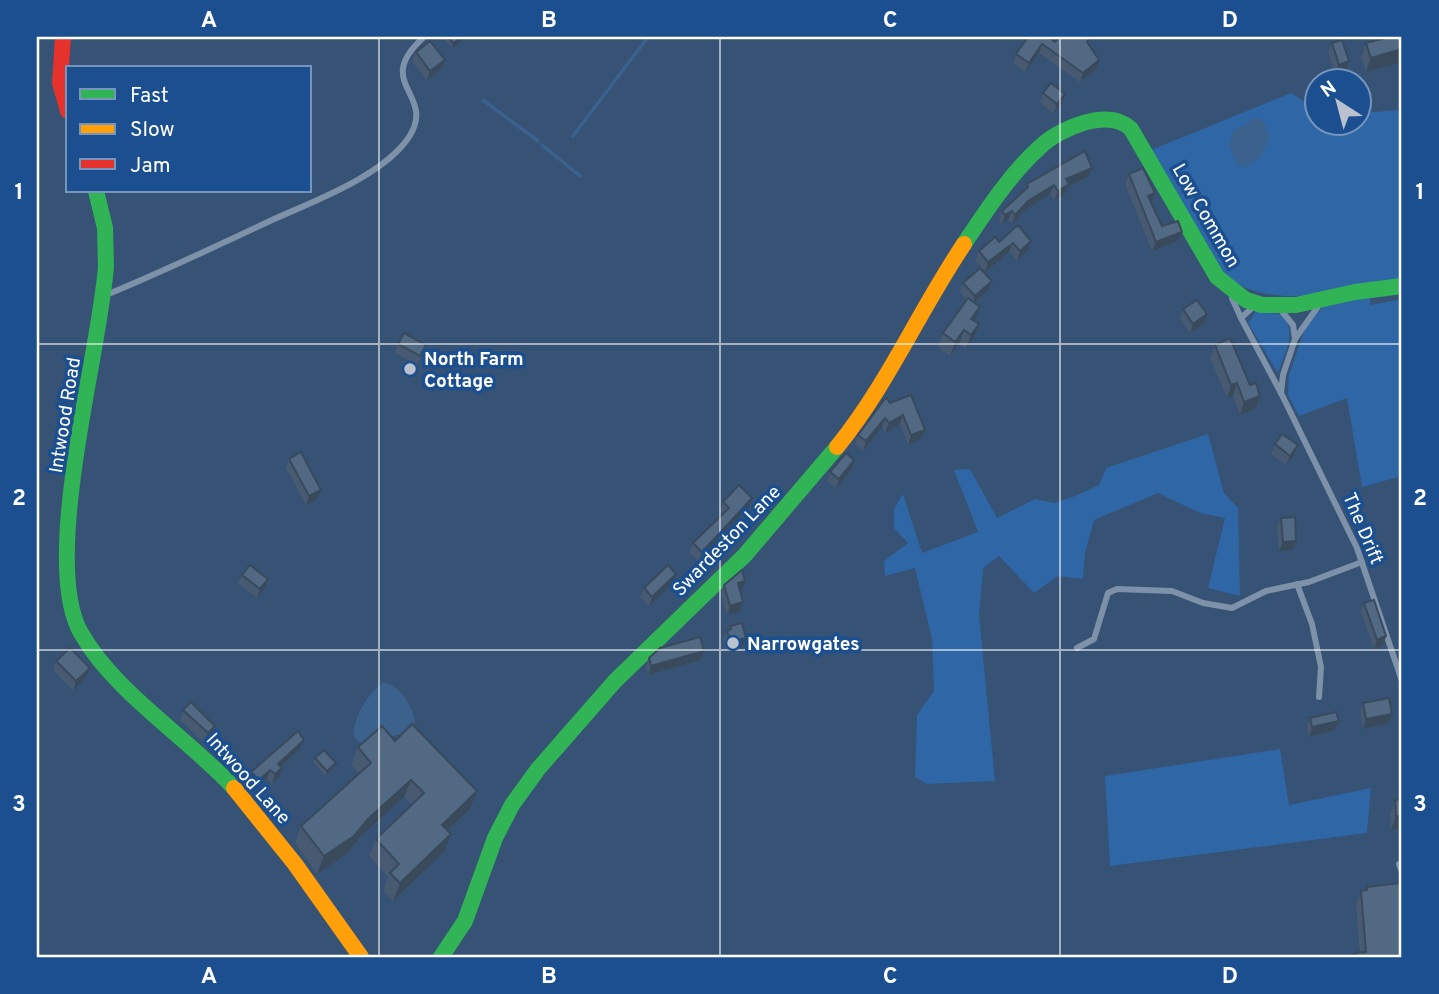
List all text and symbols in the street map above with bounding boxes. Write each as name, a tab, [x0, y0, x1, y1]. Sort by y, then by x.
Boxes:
text: A	[201, 7, 217, 36]
text: B	[541, 7, 557, 36]
text: C	[883, 7, 897, 36]
text: D	[1222, 7, 1238, 36]
legend	[66, 66, 312, 192]
north arrow	[1302, 66, 1372, 136]
text: N	[1317, 76, 1342, 104]
text: Fast	[130, 83, 169, 110]
text: Slow	[130, 117, 175, 144]
text: Jam	[130, 153, 171, 180]
street label: Low Common	[1166, 160, 1245, 272]
text: 1	[14, 179, 24, 208]
text: 1	[1415, 179, 1425, 208]
place label: North Farm Cottage	[424, 348, 524, 394]
street label: Intwood Road	[45, 356, 87, 475]
marker: North Farm Cottage	[402, 361, 418, 377]
street label: Swardeston Lane	[668, 481, 787, 602]
text: 2	[12, 485, 26, 514]
text: 2	[1413, 485, 1427, 514]
street label: The Drift	[1336, 489, 1388, 568]
place label: Narrowgates	[747, 633, 860, 657]
marker: Narrowgates	[725, 635, 741, 651]
street label: Intwood Lane	[200, 729, 295, 830]
text: 3	[12, 791, 26, 820]
text: 3	[1413, 791, 1427, 820]
text: A	[201, 963, 217, 992]
text: B	[541, 963, 557, 992]
text: C	[883, 963, 897, 992]
text: D	[1222, 963, 1238, 992]

